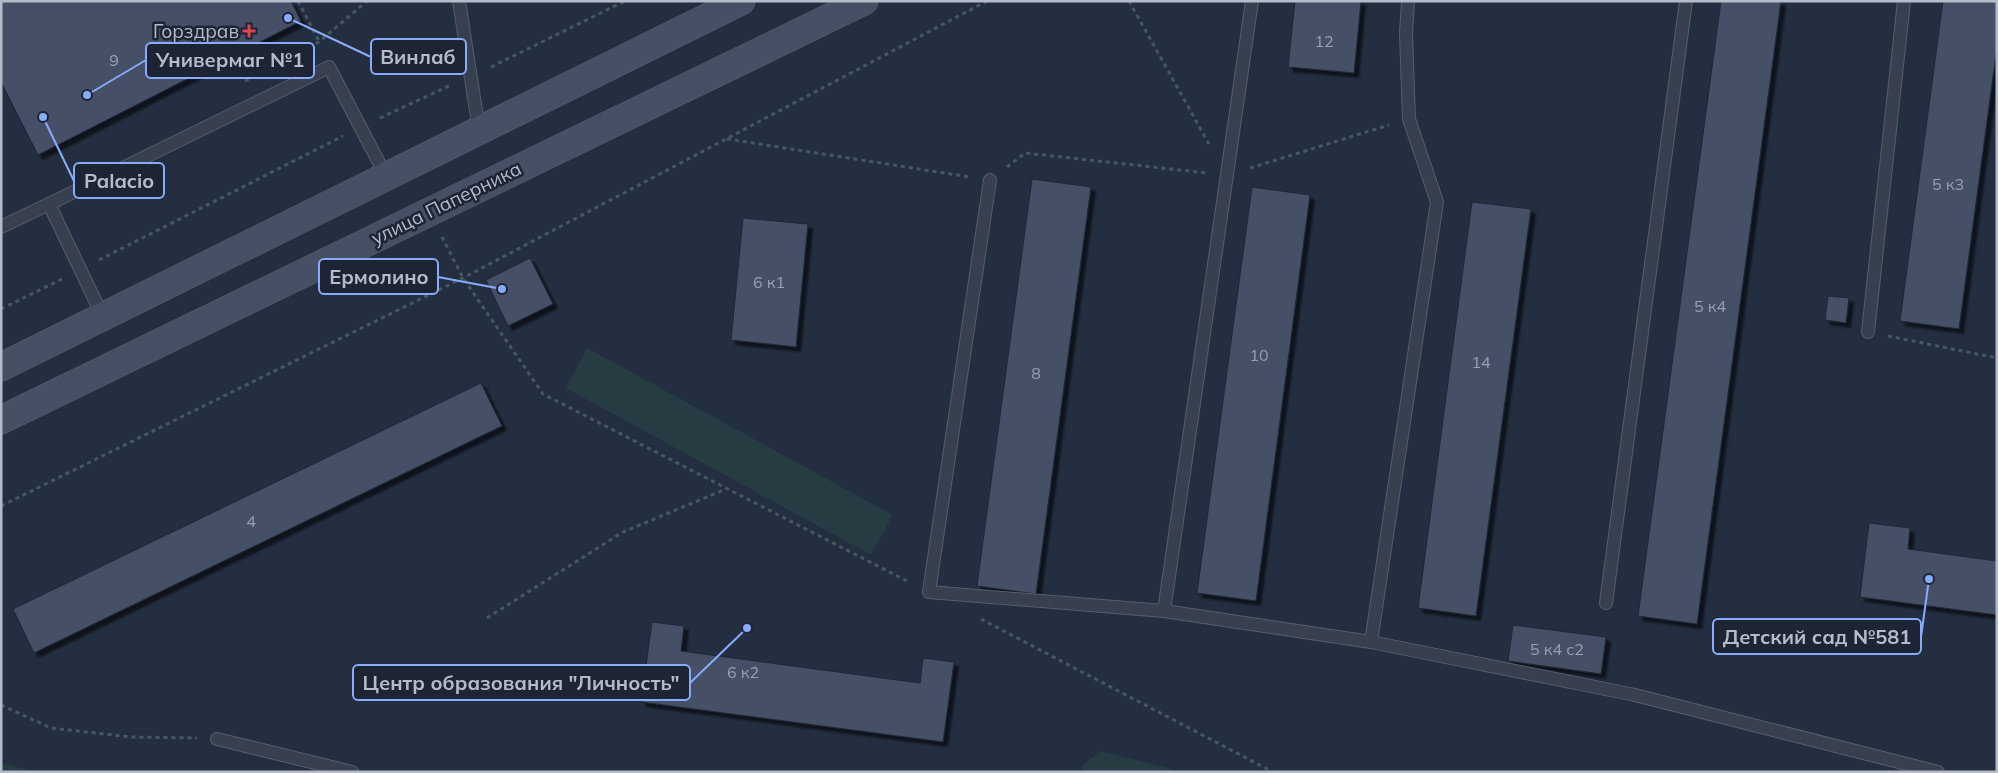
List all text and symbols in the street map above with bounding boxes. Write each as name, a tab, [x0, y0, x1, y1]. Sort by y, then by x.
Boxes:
place label: Горздрав	[153, 19, 239, 43]
marker: Горздрав	[243, 25, 255, 37]
house number: 12	[1314, 31, 1334, 51]
callout: Винлаб	[371, 39, 466, 74]
callout: Универмаг №1	[146, 43, 314, 78]
text: Винлаб	[380, 44, 456, 69]
text: Универмаг №1	[155, 47, 304, 72]
house number: 9	[109, 50, 119, 70]
street label: улица Паперника	[367, 156, 525, 250]
callout: Palacio	[74, 163, 164, 198]
text: Palacio	[84, 168, 154, 193]
house number: 5 к3	[1932, 174, 1964, 194]
callout: Ермолино	[319, 259, 438, 294]
text: Ермолино	[329, 264, 429, 289]
house number: 6 к1	[753, 272, 785, 292]
house number: 5 к4	[1694, 296, 1726, 316]
house number: 10	[1249, 345, 1269, 365]
house number: 14	[1471, 352, 1491, 372]
house number: 8	[1031, 363, 1041, 383]
house number: 4	[246, 511, 256, 531]
callout: Детский сад №581	[1713, 619, 1921, 654]
text: Детский сад №581	[1723, 624, 1911, 649]
house number: 5 к4 с2	[1530, 639, 1584, 659]
house number: 6 к2	[727, 662, 759, 682]
callout: Центр образования "Личность"	[353, 665, 690, 700]
text: Центр образования "Личность"	[363, 670, 679, 695]

